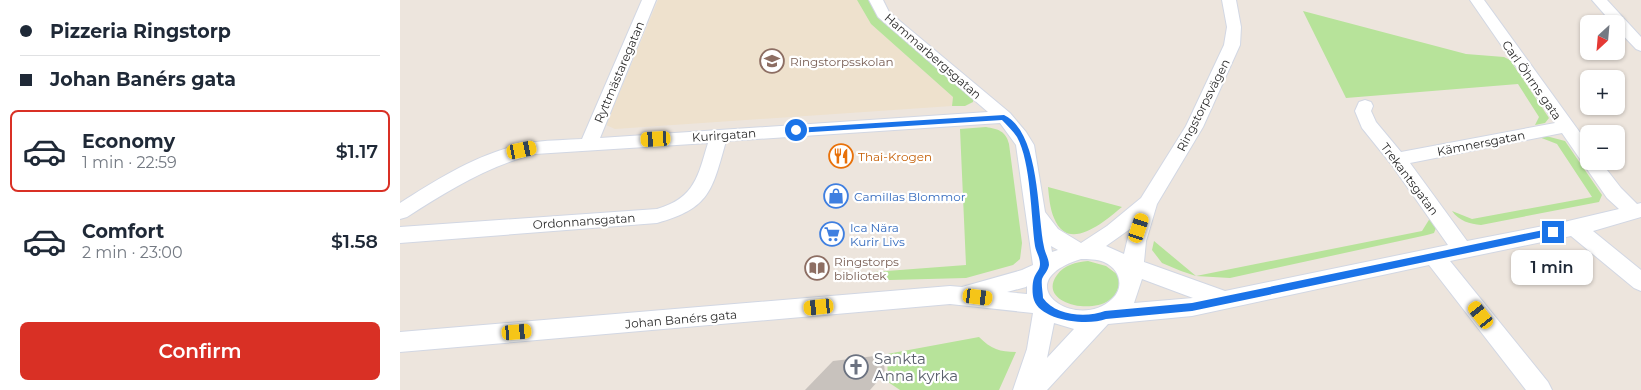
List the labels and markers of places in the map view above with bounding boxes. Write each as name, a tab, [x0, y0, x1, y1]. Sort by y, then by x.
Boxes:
school or university icon: Ringstorpsskolan	[759, 48, 785, 74]
place label: Ringstorpsskolan	[790, 54, 894, 69]
restaurant icon: Thai-Krogen	[828, 143, 854, 169]
place label: Thai-Krogen	[858, 149, 932, 164]
shop icon: Camillas Blommor	[823, 183, 849, 209]
place label: Camillas Blommor	[854, 189, 966, 204]
place label: Ica Nära Kurir Livs	[850, 220, 905, 249]
supermarket icon: Ica Nära Kurir Livs	[819, 221, 845, 247]
place label: Ringstorps bibliotek	[834, 254, 899, 283]
library icon: Ringstorps bibliotek	[804, 255, 830, 281]
place label: Sankta Anna kyrka	[874, 349, 958, 385]
church icon: Sankta Anna kyrka	[843, 354, 869, 380]

